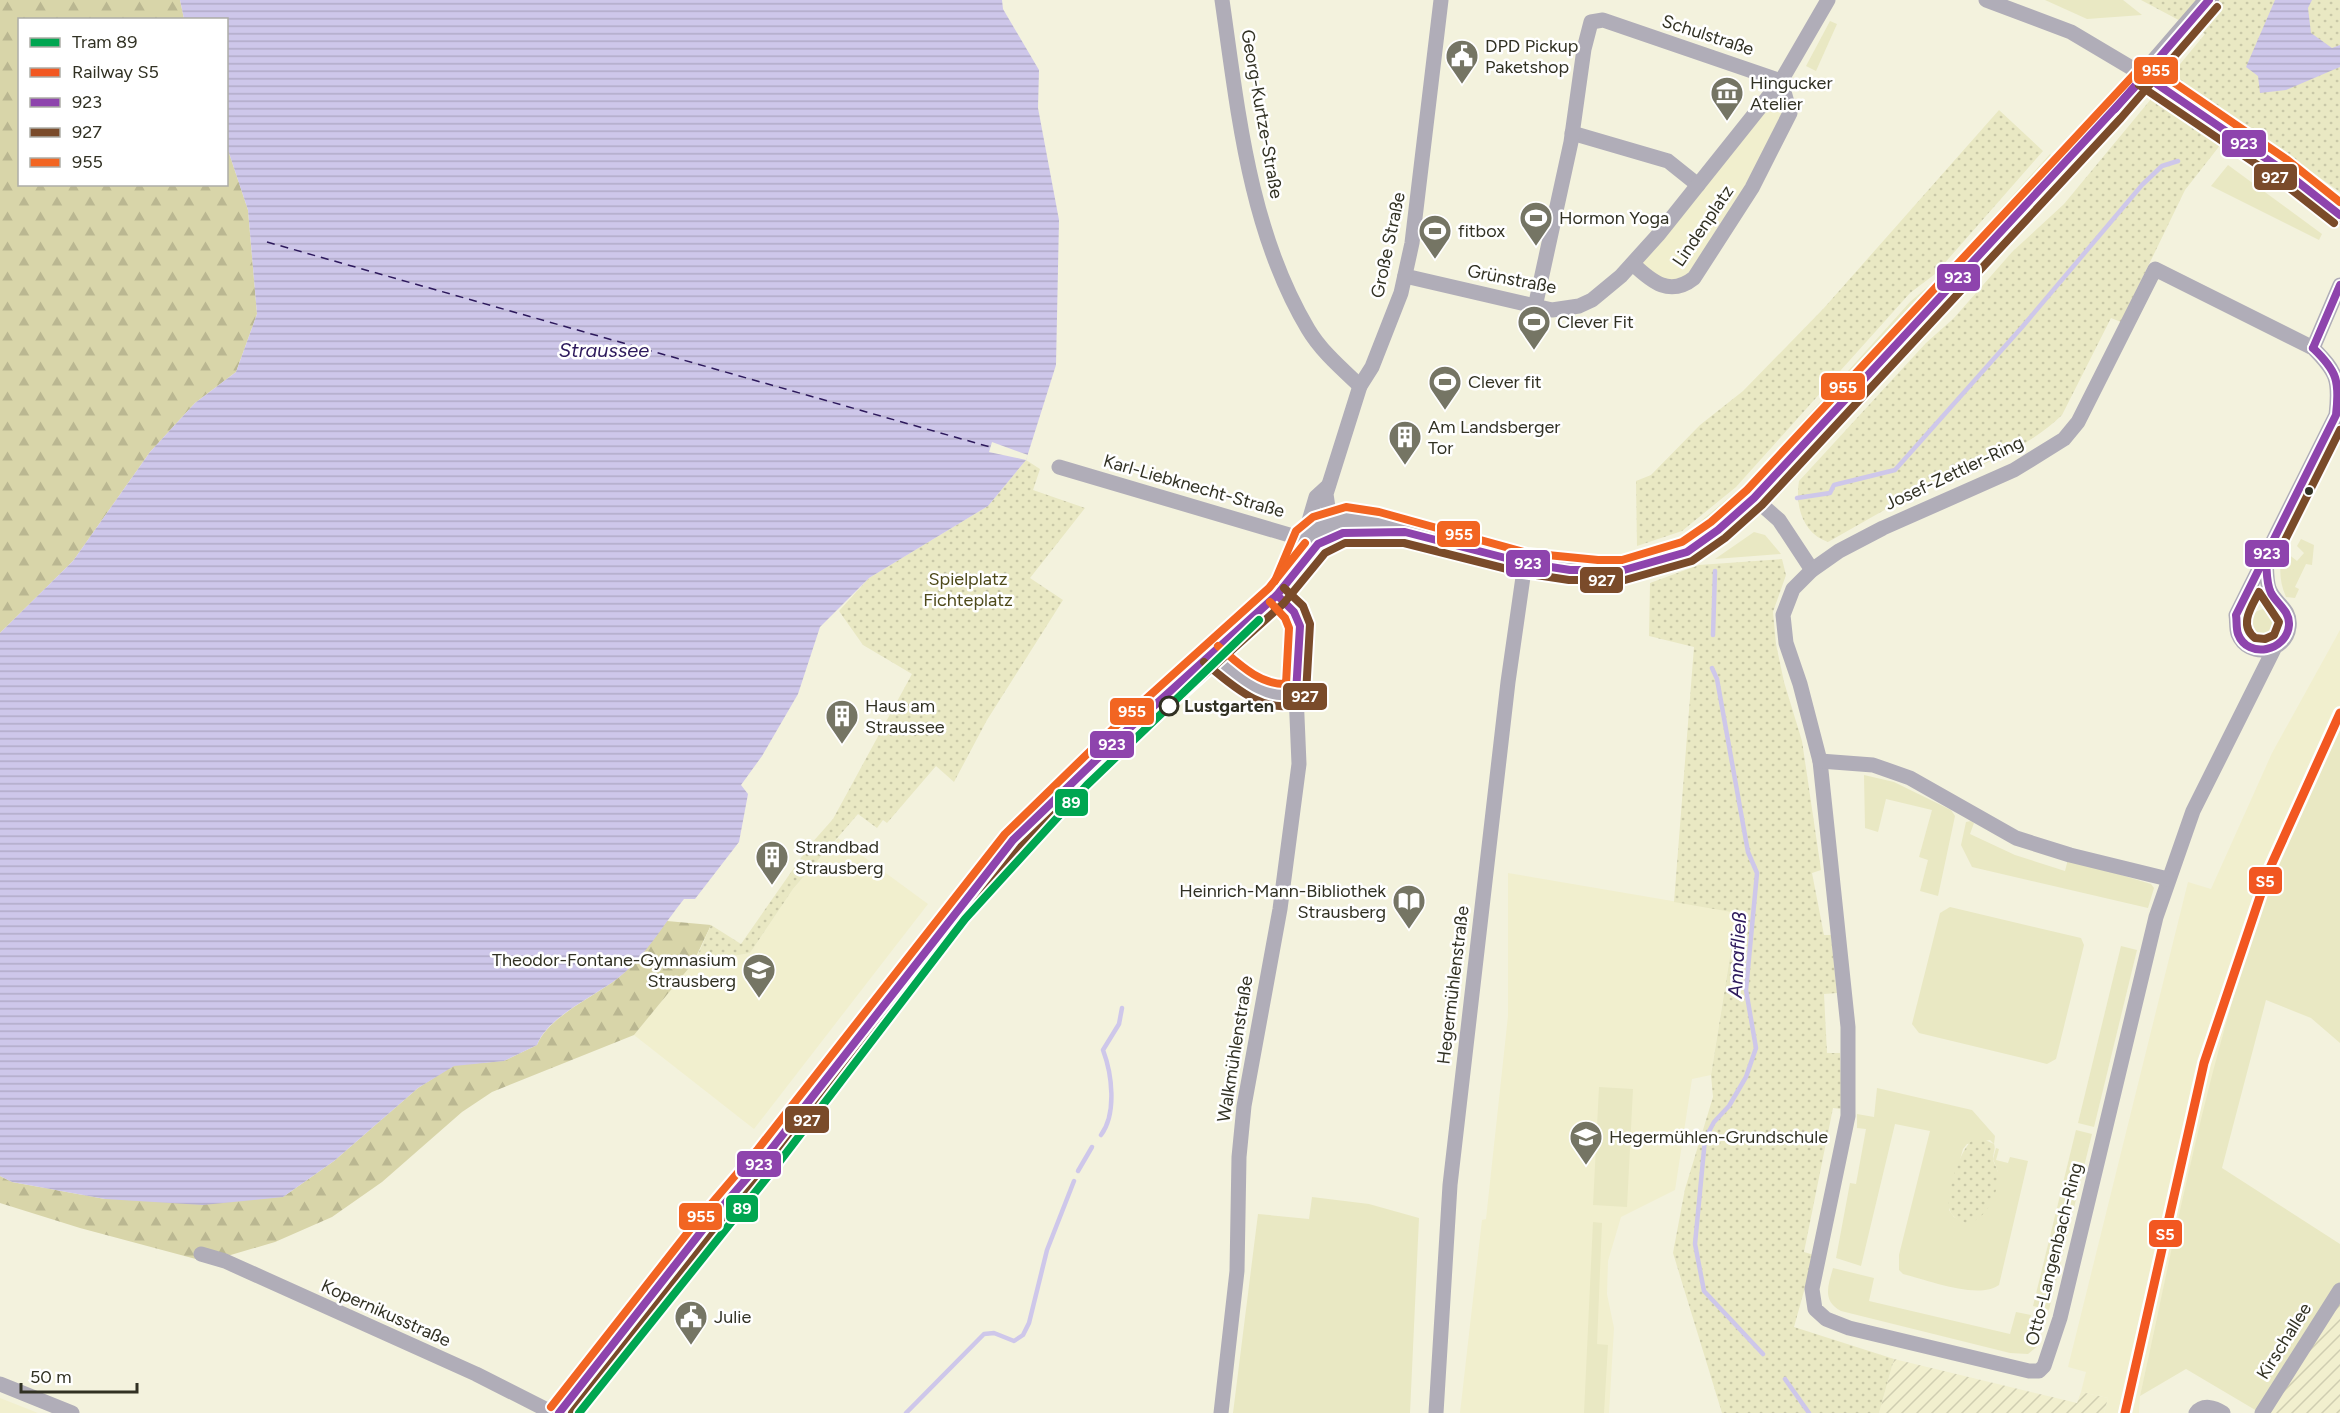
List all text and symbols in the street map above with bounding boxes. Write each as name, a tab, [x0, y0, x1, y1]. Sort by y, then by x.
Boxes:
street label: Schulstraße	[1659, 10, 1757, 60]
legend	[18, 18, 228, 186]
street label: Georg-Kurtze-Straße	[1236, 28, 1288, 200]
text: Tram 89	[72, 31, 137, 53]
place label: DPD Pickup Paketshop	[1485, 35, 1578, 78]
public building icon: DPD Pickup Paketshop	[1444, 38, 1480, 85]
line badge: 955	[2133, 56, 2179, 85]
text: Railway S5	[72, 61, 159, 83]
text: 955	[2142, 61, 2170, 80]
place label: Hingucker Atelier	[1750, 72, 1833, 115]
museum icon: Hingucker Atelier	[1709, 75, 1745, 122]
text: 923	[72, 91, 102, 113]
text: 927	[72, 121, 102, 143]
line badge: 923	[2221, 129, 2267, 158]
text: 923	[2230, 134, 2258, 153]
text: 955	[72, 151, 103, 173]
line badge: 927	[2253, 163, 2298, 191]
text: 927	[2261, 168, 2289, 187]
street label: Lindenplatz	[1668, 181, 1738, 271]
street label: Große Straße	[1366, 190, 1410, 300]
sports icon: Hormon Yoga	[1518, 200, 1554, 247]
place label: Hormon Yoga	[1559, 207, 1669, 229]
sports icon: fitbox	[1417, 213, 1453, 260]
place label: fitbox	[1458, 220, 1506, 242]
street label: Grünstraße	[1466, 260, 1559, 298]
line badge: 923	[1936, 263, 1981, 292]
text: 923	[1944, 268, 1972, 287]
sports icon: Clever Fit	[1516, 304, 1552, 351]
place label: Clever Fit	[1557, 311, 1634, 333]
water label: Straussee	[559, 338, 649, 362]
sports icon: Clever fit	[1427, 364, 1463, 411]
place label: Clever fit	[1468, 371, 1542, 393]
line badge: 955	[1820, 372, 1866, 401]
text: 955	[1829, 378, 1857, 397]
place label: Am Landsberger Tor	[1428, 416, 1560, 459]
building icon: Am Landsberger Tor	[1387, 419, 1423, 466]
street label: Josef-Zettler-Ring	[1881, 431, 2027, 515]
street label: Karl-Liebknecht-Straße	[1101, 450, 1287, 522]
unlabelled marker	[2303, 485, 2315, 497]
line badge: 955	[1436, 520, 1481, 548]
text: 955	[1445, 525, 1473, 544]
line badge: 923	[2244, 539, 2290, 568]
text: 923	[2253, 544, 2281, 563]
line badge: 923	[1505, 549, 1551, 578]
text: 923	[1514, 554, 1542, 573]
line badge: 927	[1579, 566, 1624, 594]
park label: Spielplatz Fichteplatz	[923, 568, 1013, 611]
text: 927	[1588, 571, 1616, 590]
line badge: 927	[1282, 682, 1328, 711]
text: 927	[1291, 687, 1319, 706]
place label: Haus am Straussee	[865, 695, 945, 738]
place label: Lustgarten	[1184, 695, 1274, 717]
marker: Lustgarten	[1159, 696, 1179, 716]
line badge: 955	[1109, 697, 1155, 726]
building icon: Haus am Straussee	[824, 698, 860, 745]
text: 955	[1118, 702, 1146, 721]
line badge: 923	[1089, 730, 1135, 759]
text: 923	[1098, 735, 1126, 754]
line badge: 89	[1054, 788, 1089, 817]
text: 89	[1061, 793, 1081, 812]
place label: Strandbad Strausberg	[795, 836, 884, 879]
building icon: Strandbad Strausberg	[754, 839, 790, 886]
line badge: S5	[2248, 866, 2283, 895]
text: S5	[2255, 872, 2275, 891]
place label: Heinrich-Mann-Bibliothek Strausberg	[1179, 880, 1386, 923]
library icon: Heinrich-Mann-Bibliothek Strausberg	[1391, 883, 1427, 930]
street label: Hegermühlenstraße	[1432, 904, 1474, 1065]
water label: Annafließ	[1723, 911, 1751, 1000]
place label: Theodor-Fontane-Gymnasium Strausberg	[492, 949, 736, 992]
school or university icon: Theodor-Fontane-Gymnasium Strausberg	[741, 952, 777, 999]
street label: Walkmühlenstraße	[1213, 974, 1257, 1124]
line badge: 927	[784, 1105, 830, 1134]
text: 927	[793, 1111, 821, 1130]
school or university icon: Hegermühlen-Grundschule	[1568, 1119, 1604, 1166]
place label: Hegermühlen-Grundschule	[1609, 1126, 1828, 1148]
line badge: 923	[736, 1150, 782, 1178]
text: 923	[745, 1155, 773, 1174]
street label: Otto-Langenbach-Ring	[2021, 1160, 2087, 1348]
line badge: 89	[725, 1194, 759, 1223]
text: 89	[732, 1199, 752, 1218]
line badge: 955	[678, 1202, 723, 1231]
text: 955	[687, 1207, 715, 1226]
line badge: S5	[2148, 1219, 2183, 1248]
text: S5	[2155, 1225, 2175, 1244]
street label: Kopernikusstraße	[318, 1275, 454, 1352]
street label: Kirschallee	[2252, 1298, 2316, 1383]
public building icon: Julie	[673, 1299, 709, 1346]
place label: Julie	[714, 1306, 751, 1328]
scale bar	[21, 1356, 136, 1394]
text: 50 m	[30, 1366, 72, 1388]

